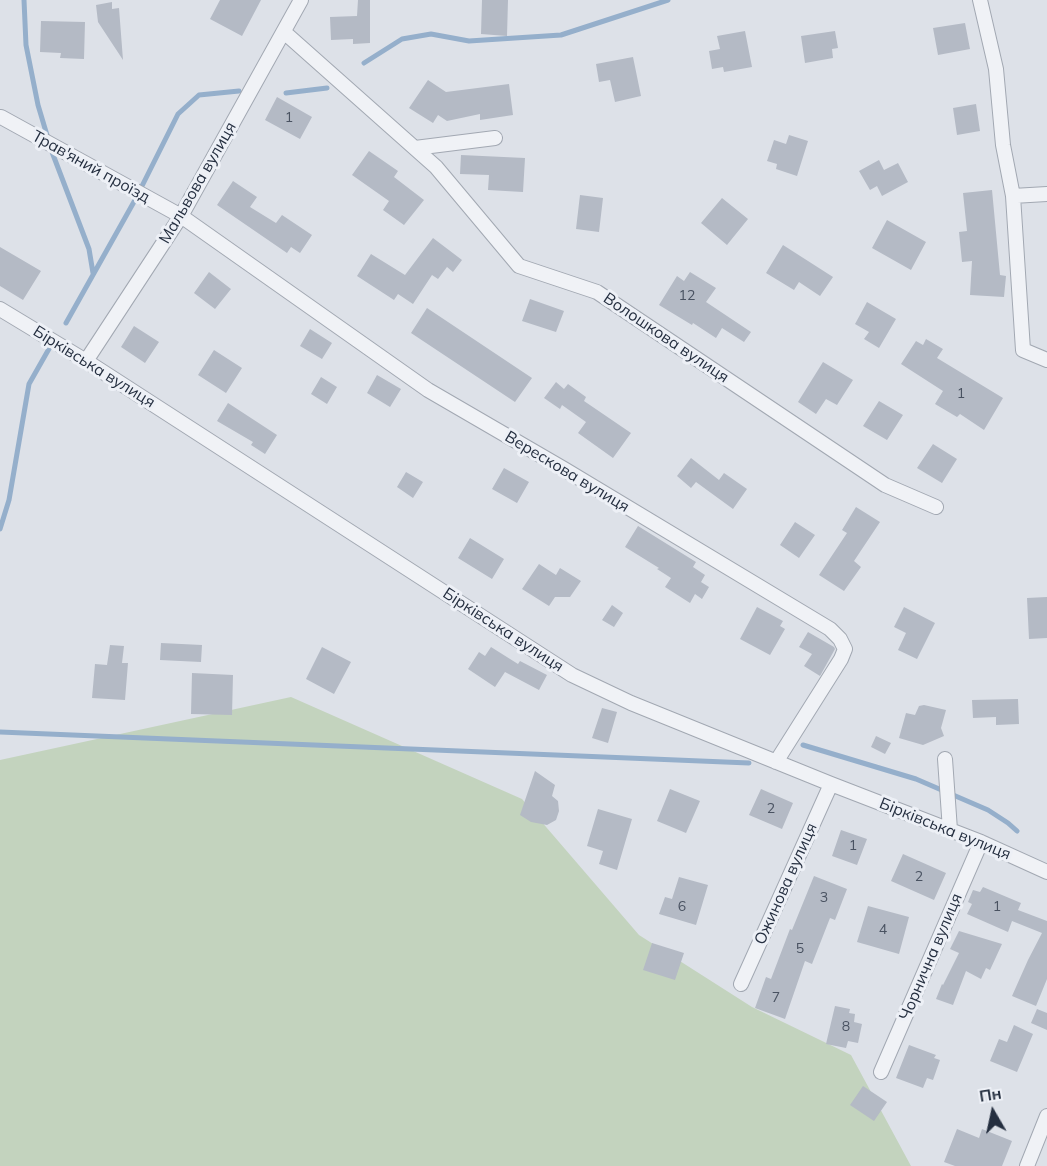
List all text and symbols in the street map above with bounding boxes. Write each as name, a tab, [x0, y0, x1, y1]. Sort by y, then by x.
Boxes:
house number: 1	[285, 110, 293, 126]
street label: Мальвова вулиця	[155, 119, 241, 247]
street label: Трав'яний проїзд	[29, 127, 153, 207]
house number: 12	[679, 288, 695, 304]
street label: Волошкова вулиця	[600, 289, 732, 387]
street label: Бірківська вулиця	[30, 322, 158, 412]
house number: 1	[957, 386, 965, 402]
street label: Верескова вулиця	[501, 427, 633, 517]
street label: Бірківська вулиця	[439, 584, 567, 676]
street label: Бірківська вулиця	[876, 794, 1014, 864]
house number: 2	[767, 801, 775, 817]
street label: Ожинова вулиця	[751, 820, 821, 948]
house number: 1	[849, 838, 857, 854]
house number: 2	[915, 869, 923, 885]
house number: 3	[820, 890, 828, 906]
street label: Чорнична вулиця	[896, 891, 966, 1023]
house number: 6	[678, 899, 686, 915]
house number: 1	[993, 899, 1001, 915]
house number: 4	[879, 922, 887, 938]
house number: 5	[796, 941, 804, 957]
house number: 7	[772, 990, 780, 1006]
house number: 8	[842, 1019, 850, 1035]
north arrow	[963, 1082, 1023, 1142]
text: Пн	[978, 1083, 1003, 1106]

